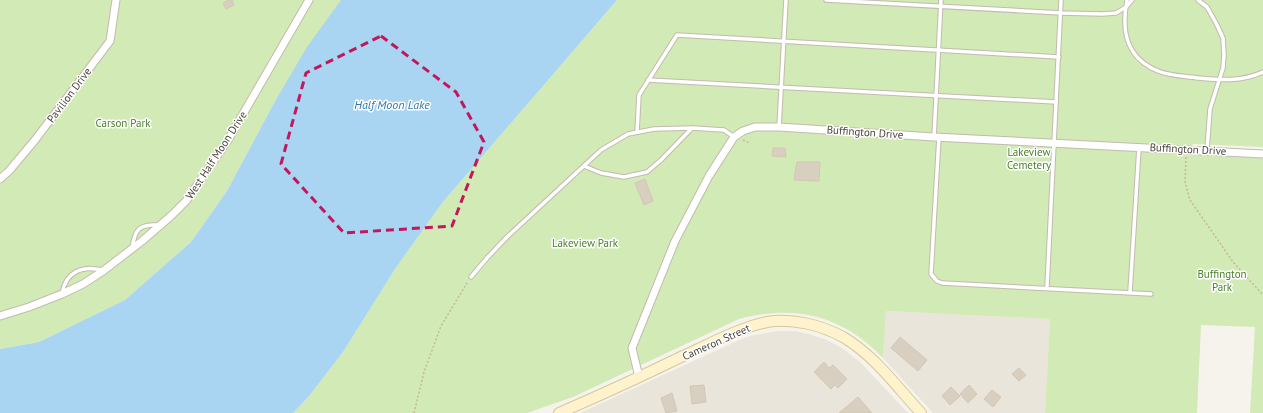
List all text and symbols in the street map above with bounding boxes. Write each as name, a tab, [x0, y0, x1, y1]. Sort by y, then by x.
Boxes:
street label: Pavilion Drive	[44, 64, 94, 125]
water label: Half Moon Lake	[354, 97, 430, 112]
street label: West Half Moon Drive	[182, 108, 250, 202]
park label: Carson Park	[96, 116, 151, 130]
street label: Buffington Drive	[826, 122, 904, 142]
street label: Buffington Drive	[1149, 140, 1227, 158]
park label: Lakeview Cemetery	[1007, 145, 1052, 172]
park label: Lakeview Park	[552, 236, 619, 250]
park label: Buffington Park	[1197, 267, 1247, 294]
street label: Cameron Street	[680, 321, 752, 363]

